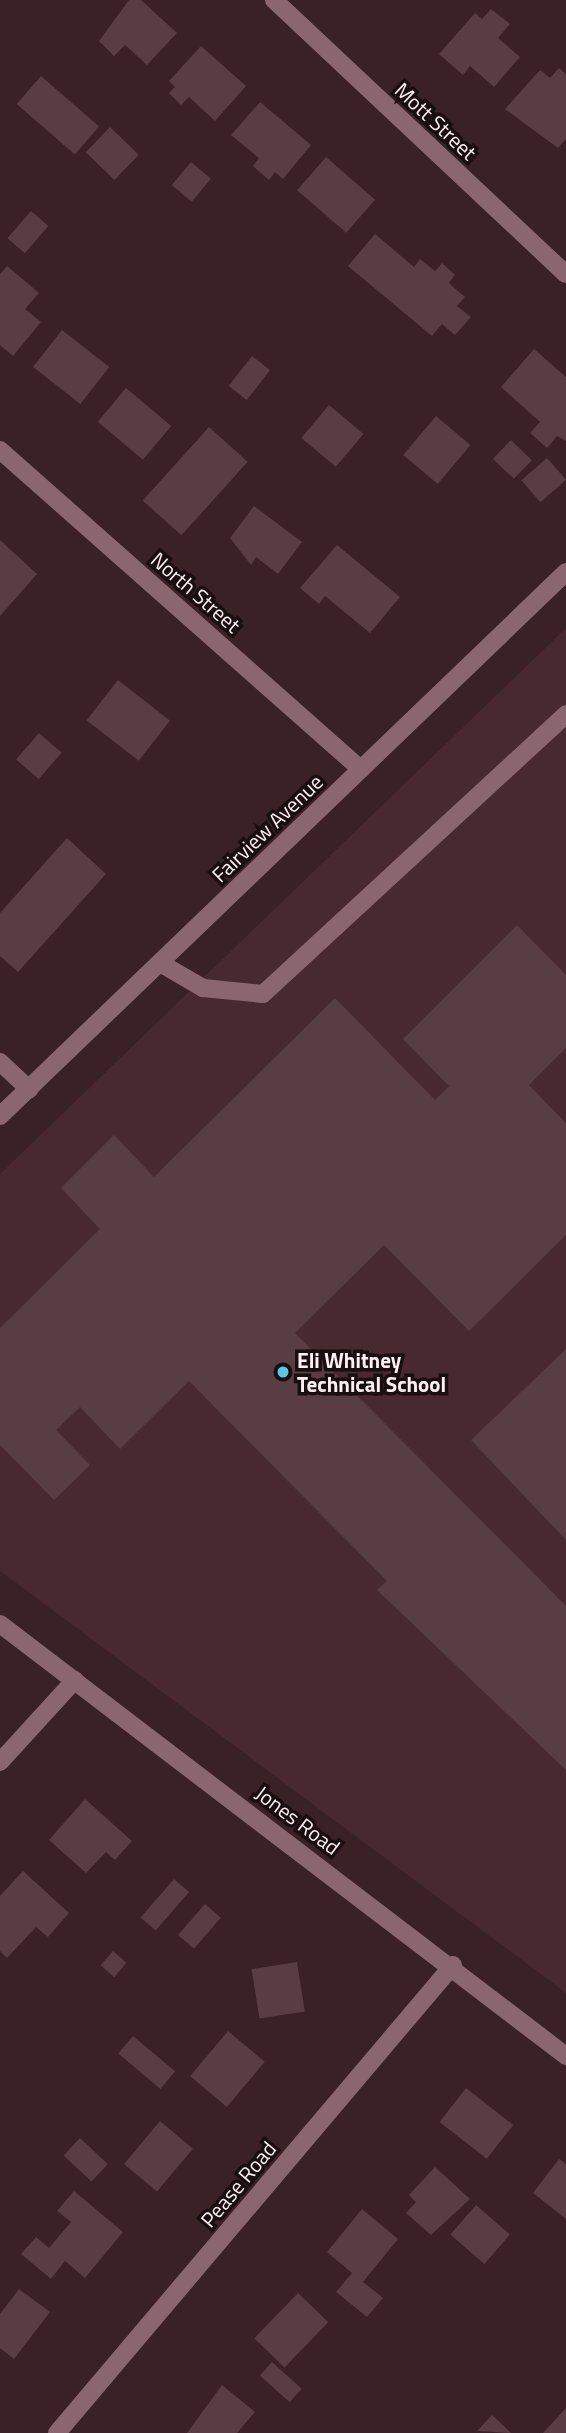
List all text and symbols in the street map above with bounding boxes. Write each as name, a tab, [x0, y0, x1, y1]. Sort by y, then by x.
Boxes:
street label: Mott Street	[390, 77, 482, 165]
street label: North Street	[146, 546, 246, 638]
street label: Fairview Avenue	[206, 769, 328, 887]
place label: Eli Whitney Technical School	[297, 1347, 446, 1397]
marker: Eli Whitney Technical School	[275, 1364, 291, 1380]
street label: Jones Road	[251, 1780, 345, 1860]
street label: Pease Road	[195, 2136, 281, 2232]

